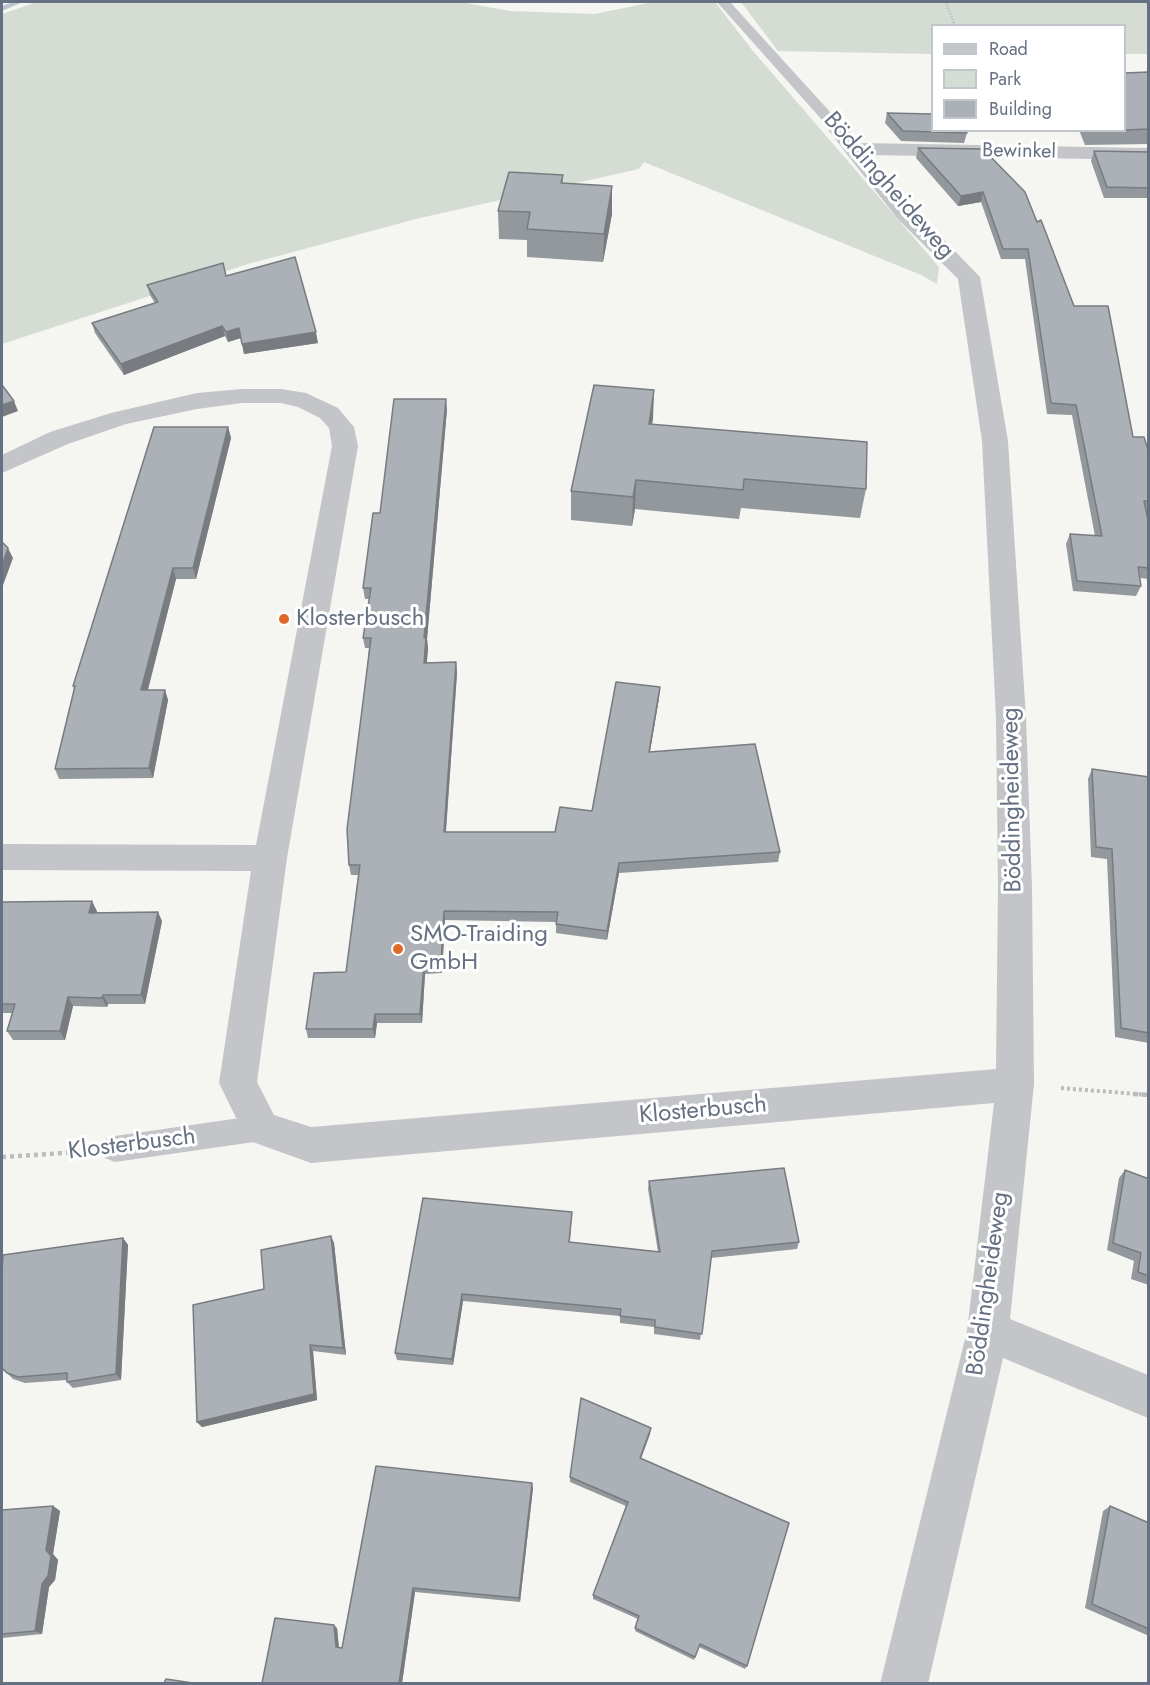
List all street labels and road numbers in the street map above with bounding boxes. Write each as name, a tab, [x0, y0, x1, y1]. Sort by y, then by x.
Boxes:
street label: Böddingheideweg	[816, 107, 960, 265]
street label: Bewinkel	[982, 139, 1056, 165]
street label: Böddingheideweg	[997, 707, 1029, 893]
street label: Klosterbusch	[638, 1091, 768, 1131]
street label: Klosterbusch	[67, 1123, 197, 1167]
street label: Böddingheideweg	[962, 1190, 1016, 1378]

